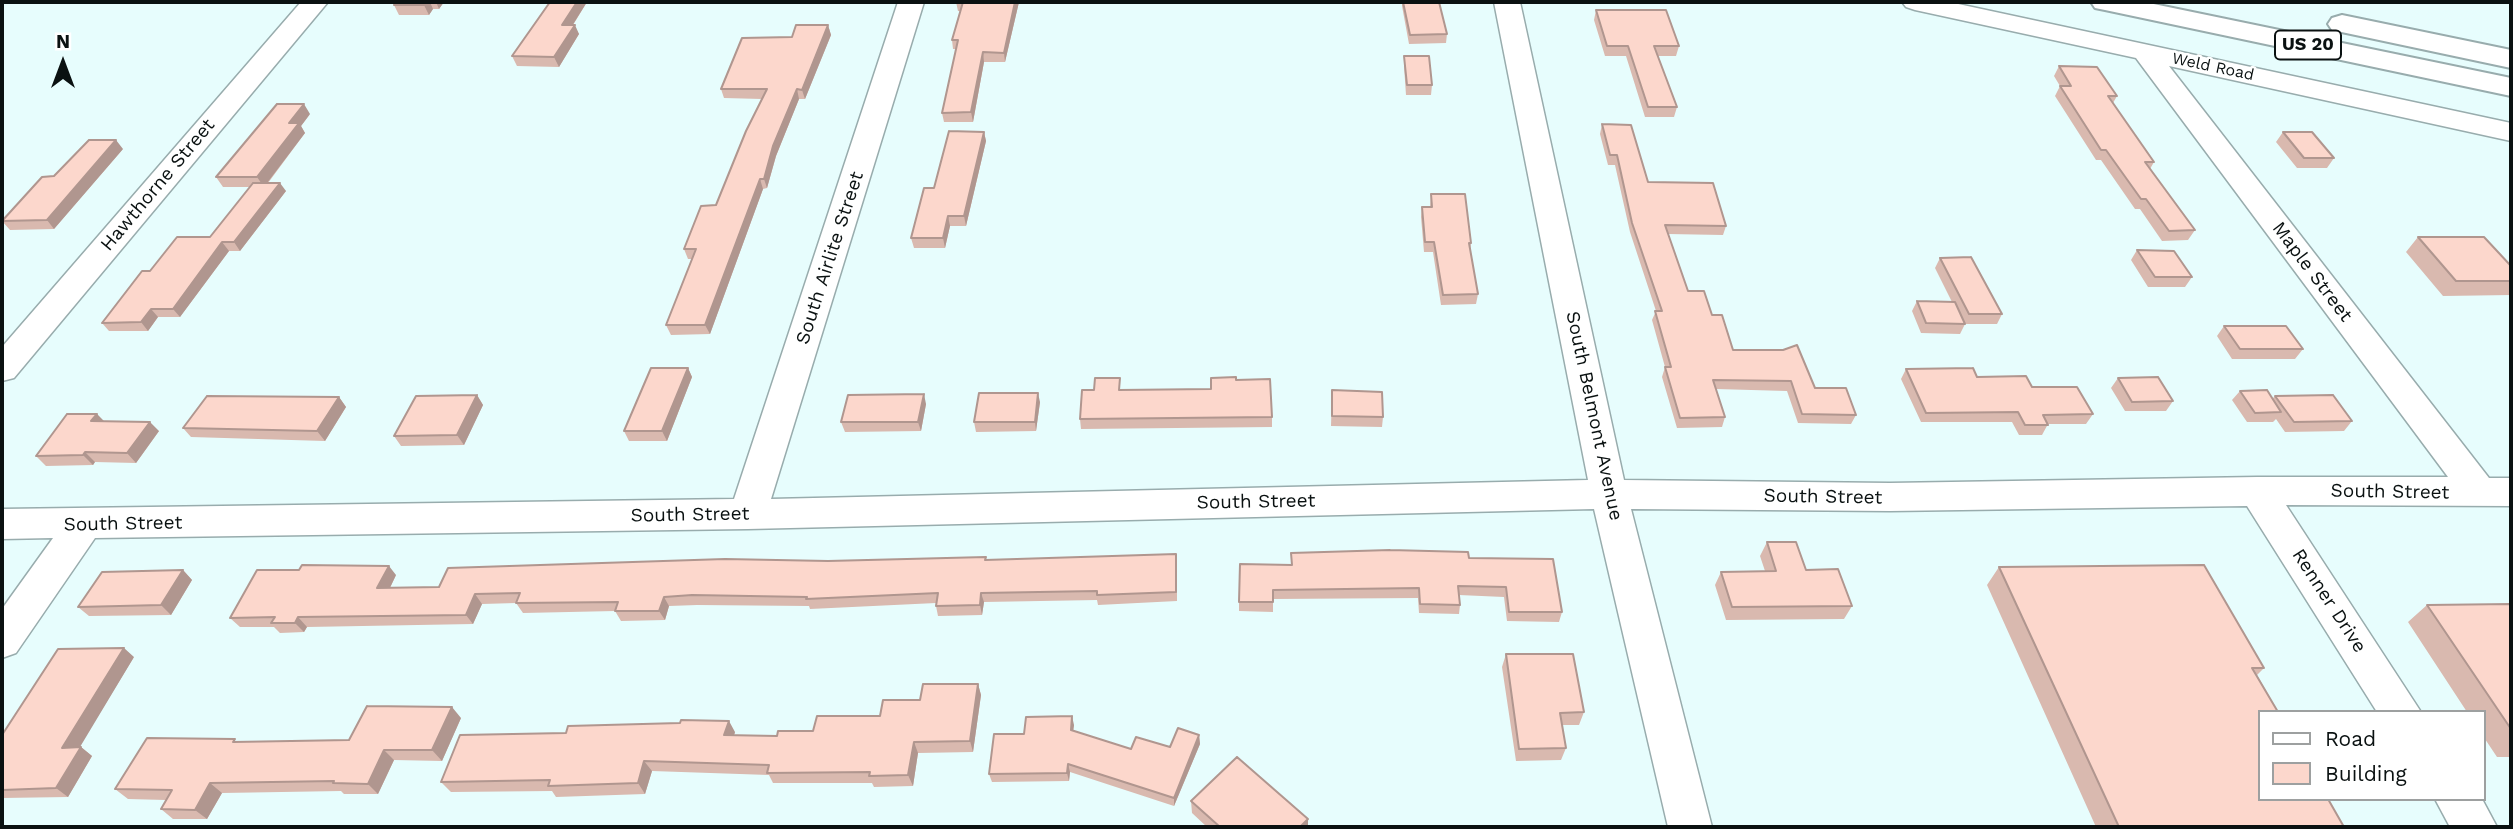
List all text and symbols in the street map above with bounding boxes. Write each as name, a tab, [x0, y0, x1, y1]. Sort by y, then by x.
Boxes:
north arrow	[28, 28, 98, 98]
text: N	[56, 30, 70, 53]
road number: US 20	[2275, 31, 2341, 60]
street label: Weld Road	[2170, 49, 2256, 85]
street label: Hawthorne Street	[96, 114, 220, 256]
street label: South Airlite Street	[791, 169, 869, 347]
street label: Maple Street	[2267, 218, 2357, 326]
street label: South Belmont Avenue	[1561, 309, 1627, 523]
street label: South Street	[2330, 480, 2450, 504]
street label: South Street	[1763, 485, 1883, 509]
street label: South Street	[1196, 490, 1316, 514]
street label: South Street	[630, 503, 750, 527]
street label: South Street	[63, 512, 183, 536]
street label: Renner Drive	[2287, 545, 2371, 657]
legend	[2258, 710, 2485, 801]
text: Road	[2325, 726, 2376, 751]
text: Building	[2325, 761, 2407, 786]

